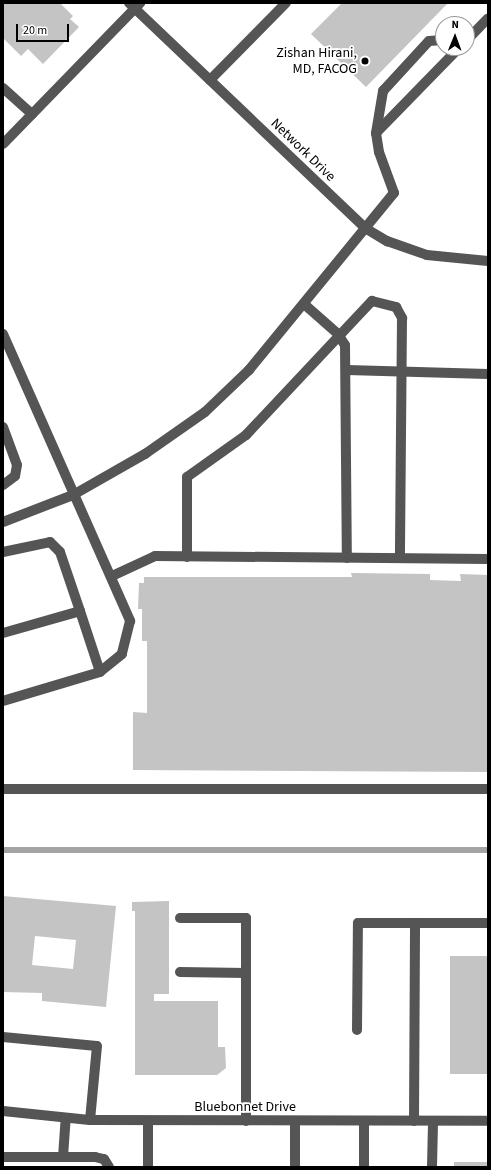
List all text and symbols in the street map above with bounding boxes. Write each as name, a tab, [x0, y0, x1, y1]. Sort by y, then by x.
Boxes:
scale bar	[18, 16, 71, 42]
north arrow	[435, 16, 475, 56]
text: N	[451, 17, 459, 32]
text: 20 m	[23, 22, 47, 39]
place label: Zishan Hirani, MD, FACOG	[276, 45, 357, 78]
marker: Zishan Hirani, MD, FACOG	[360, 56, 370, 66]
street label: Network Drive	[267, 115, 339, 185]
street label: Bluebonnet Drive	[194, 1099, 296, 1115]

